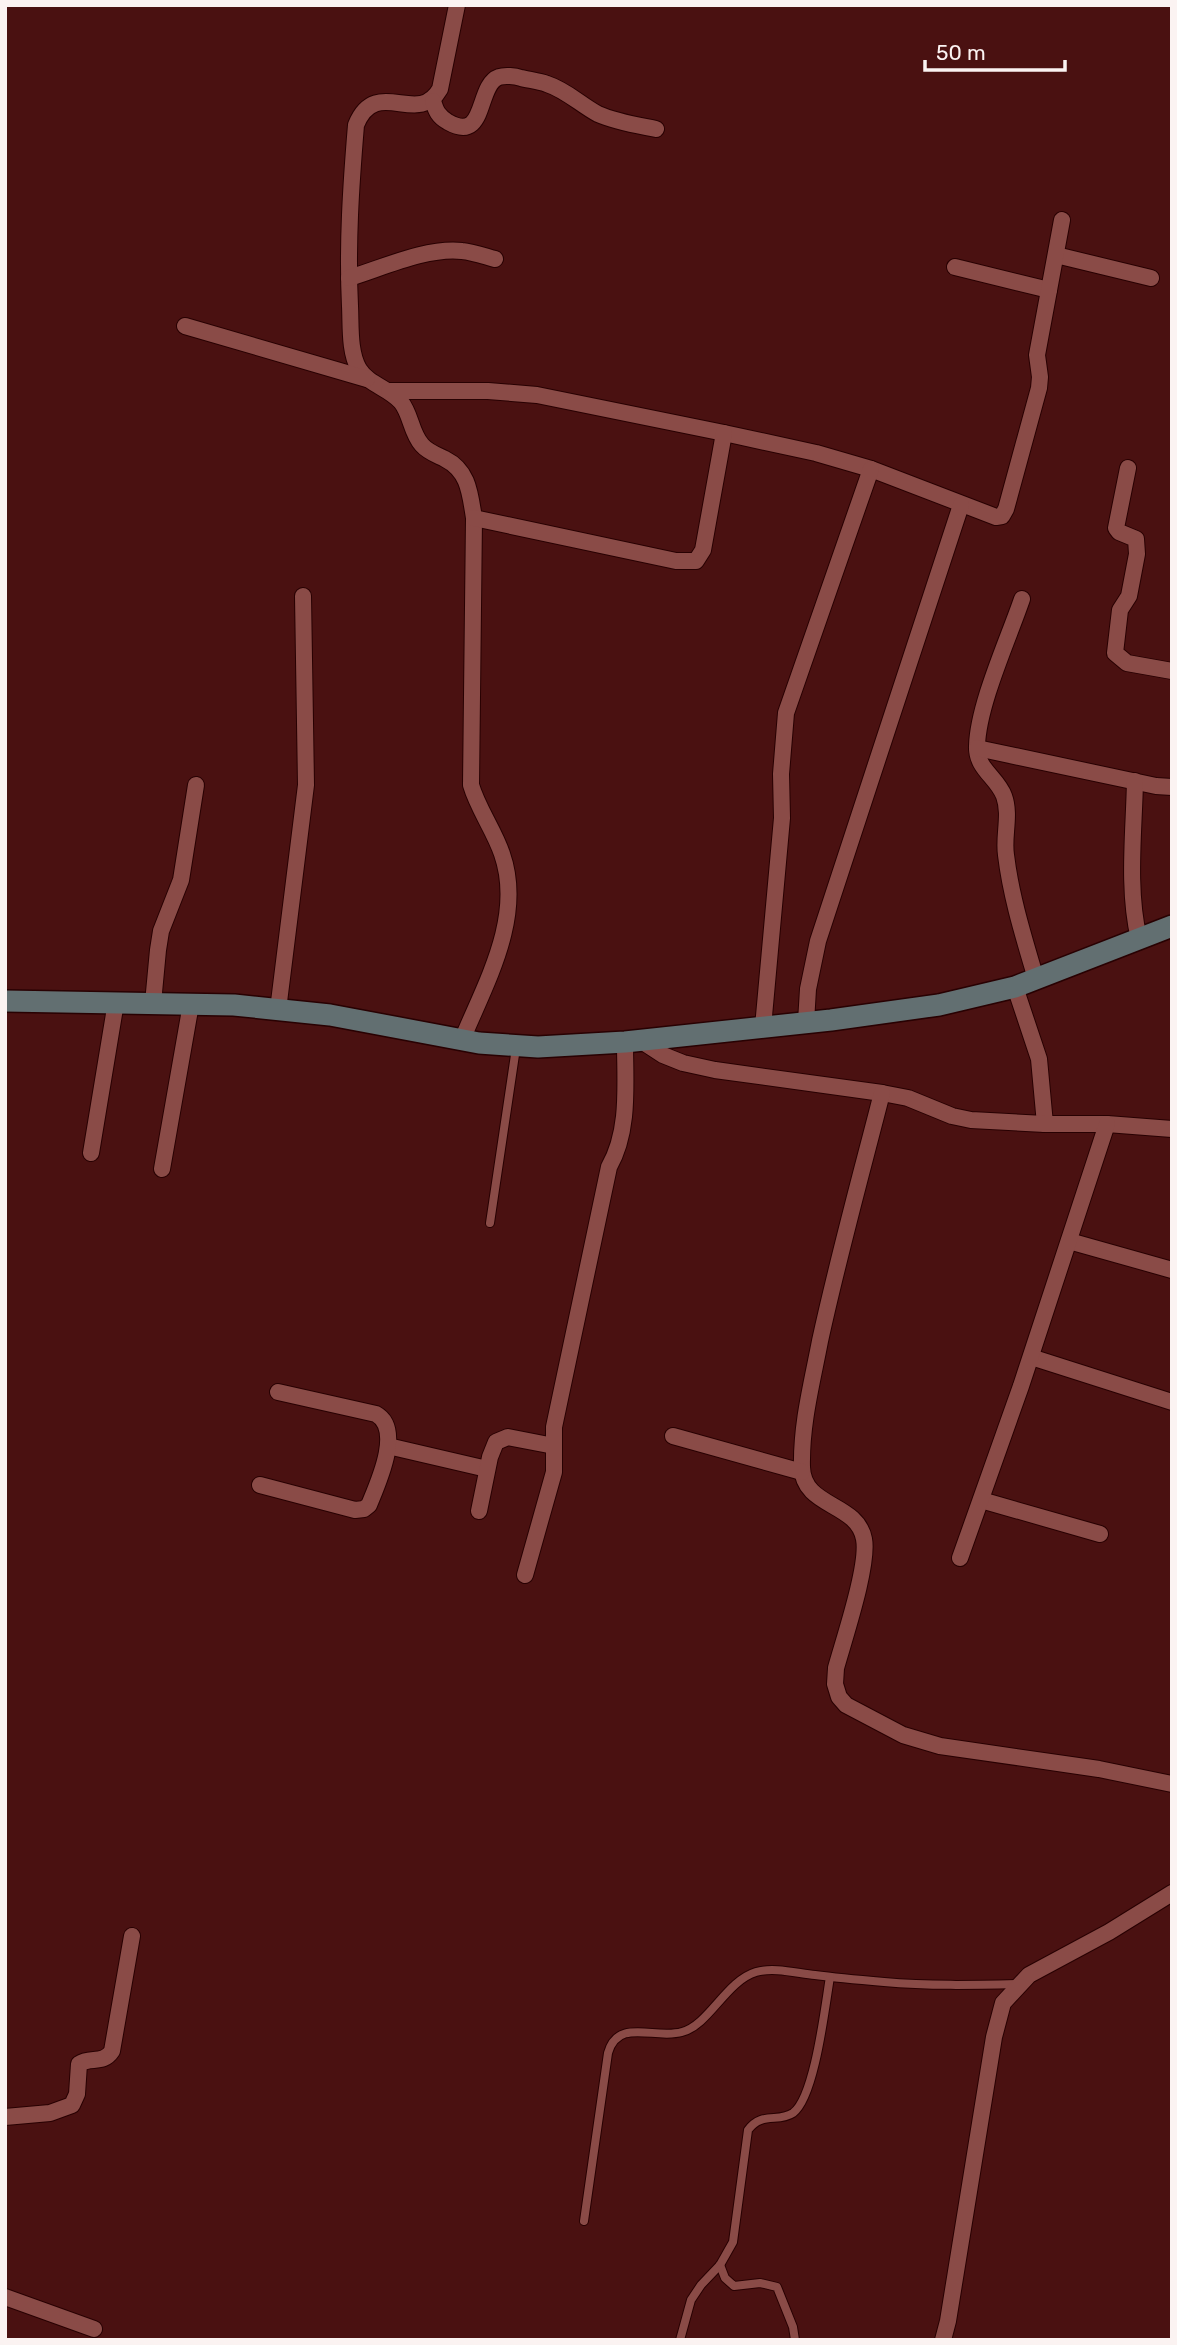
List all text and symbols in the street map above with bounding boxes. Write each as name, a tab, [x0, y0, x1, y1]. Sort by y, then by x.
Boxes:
scale bar	[925, 28, 1065, 72]
text: 50 m	[936, 40, 986, 65]

